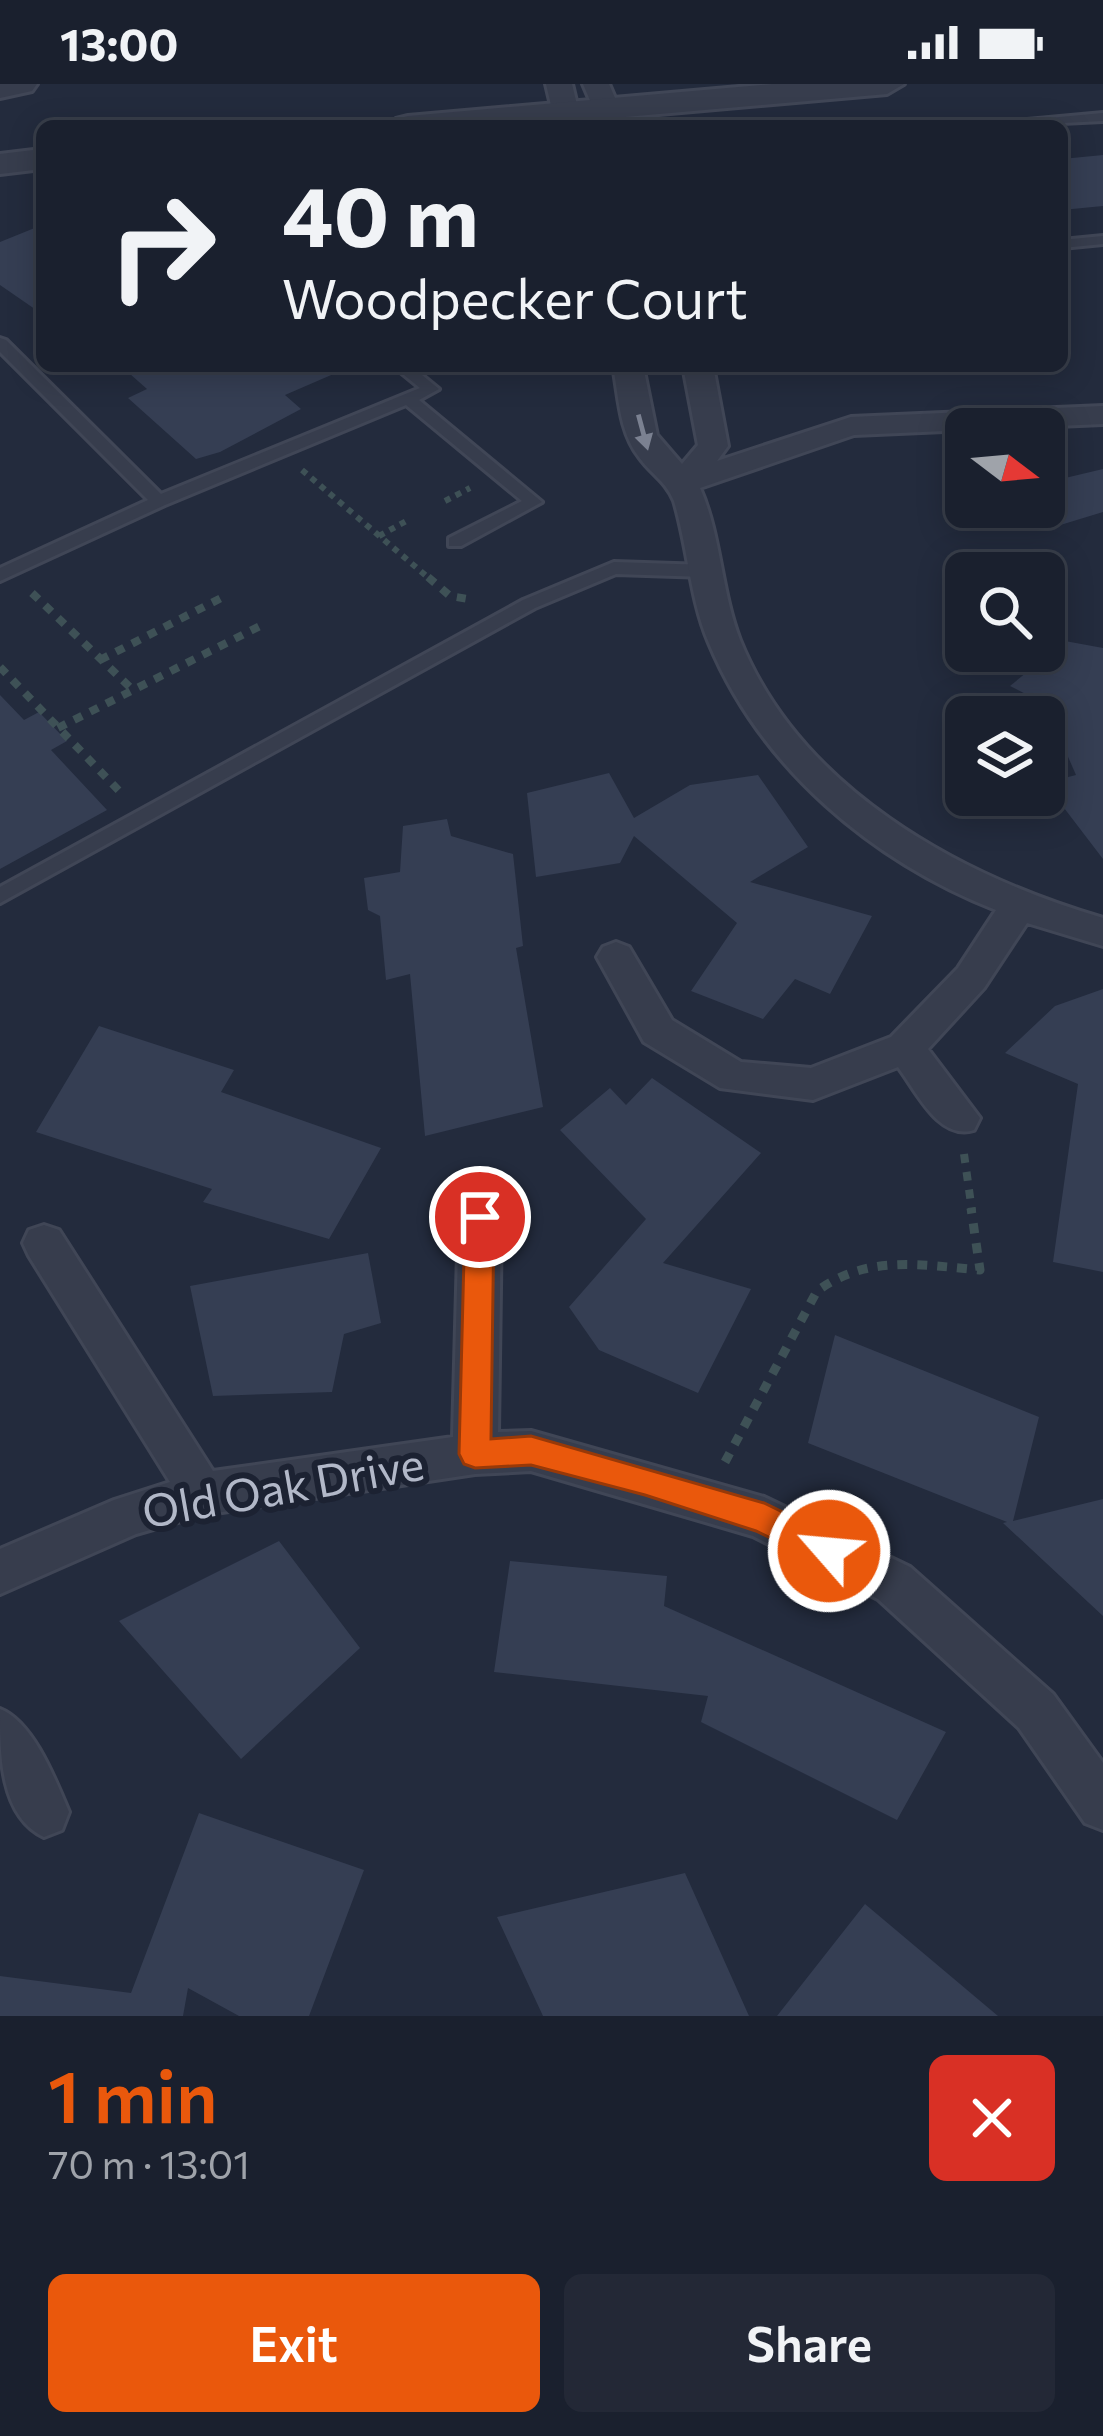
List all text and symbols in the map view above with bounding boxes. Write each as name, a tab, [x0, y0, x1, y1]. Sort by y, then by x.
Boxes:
text: 13:00	[60, 15, 178, 70]
text: 40 m	[282, 162, 479, 264]
icon: right	[84, 168, 240, 324]
text: Woodpecker Court	[282, 264, 748, 330]
north arrow	[945, 408, 1065, 528]
map controls	[945, 408, 1065, 816]
one-way arrow	[635, 413, 654, 450]
button: search	[945, 552, 1065, 672]
button: layers	[945, 696, 1065, 816]
pin	[429, 1166, 531, 1268]
icon: arrive	[447, 1184, 513, 1250]
street label: Old Oak Drive	[138, 1434, 428, 1537]
position arrow	[766, 1488, 892, 1614]
text: 1 min	[48, 2050, 218, 2138]
button: close	[929, 2055, 1055, 2181]
text: 70 m · 13:01	[48, 2139, 250, 2187]
button: Exit	[48, 2274, 540, 2412]
button: Share	[564, 2274, 1055, 2412]

